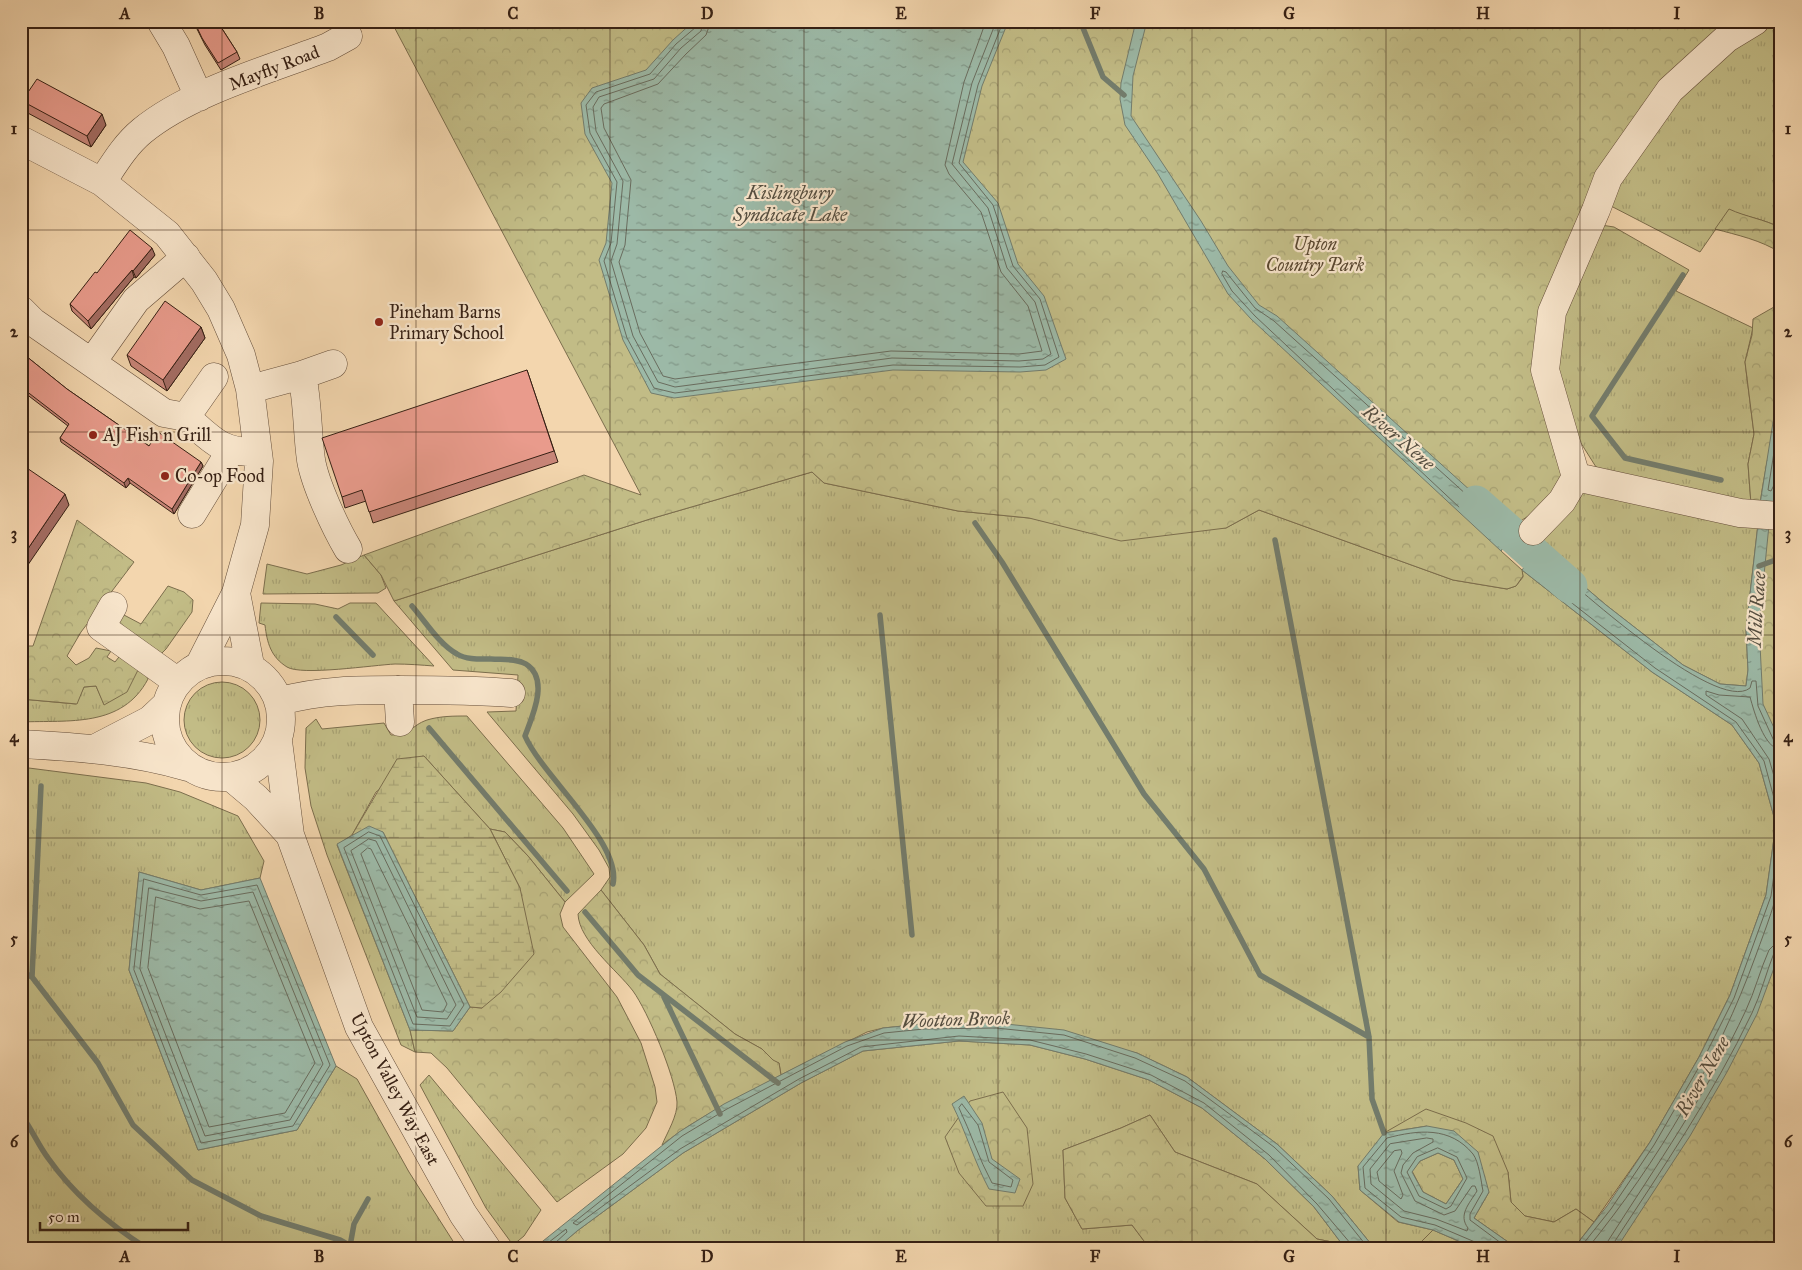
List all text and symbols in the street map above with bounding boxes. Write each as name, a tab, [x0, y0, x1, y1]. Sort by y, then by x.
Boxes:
text: A	[119, 4, 131, 23]
text: B	[314, 4, 324, 23]
text: C	[508, 4, 519, 23]
text: D	[701, 4, 714, 23]
text: E	[895, 4, 907, 23]
text: F	[1090, 4, 1101, 23]
text: G	[1283, 4, 1295, 23]
text: H	[1476, 4, 1490, 23]
text: I	[1674, 4, 1681, 23]
street label: Mayfly Road	[226, 41, 322, 95]
text: 1	[11, 119, 18, 138]
text: 1	[1785, 119, 1792, 138]
water label: Kislingbury Syndicate Lake	[732, 181, 848, 226]
park label: Upton Country Park	[1266, 233, 1364, 276]
place label: Pineham Barns Primary School	[389, 301, 504, 344]
marker: Pineham Barns Primary School	[373, 316, 385, 328]
text: 2	[10, 322, 19, 341]
text: 2	[1784, 322, 1793, 341]
water label: River Nene	[1357, 399, 1440, 475]
place label: AJ Fish n Grill	[102, 424, 211, 447]
marker: AJ Fish n Grill	[87, 429, 99, 441]
place label: Co-op Food	[175, 465, 265, 487]
marker: Co-op Food	[159, 470, 171, 482]
text: 3	[11, 524, 17, 544]
text: 3	[1785, 524, 1791, 544]
water label: Mill Race	[1742, 570, 1771, 649]
text: 4	[10, 727, 20, 747]
text: 4	[1784, 727, 1794, 747]
text: 5	[10, 929, 18, 948]
text: 5	[1784, 929, 1792, 948]
water label: Wootton Brook	[901, 1006, 1011, 1033]
street label: Upton Valley Way East	[345, 1009, 445, 1170]
water label: River Nene	[1670, 1032, 1735, 1121]
text: 6	[10, 1132, 19, 1151]
text: 6	[1784, 1132, 1793, 1151]
scale bar	[40, 1200, 188, 1232]
text: 50 m	[48, 1208, 80, 1226]
text: A	[119, 1247, 131, 1266]
text: B	[314, 1247, 324, 1266]
text: C	[508, 1247, 519, 1266]
text: D	[701, 1247, 714, 1266]
text: E	[895, 1247, 907, 1266]
text: F	[1090, 1247, 1101, 1266]
text: G	[1283, 1247, 1295, 1266]
text: H	[1476, 1247, 1490, 1266]
text: I	[1674, 1247, 1681, 1266]

